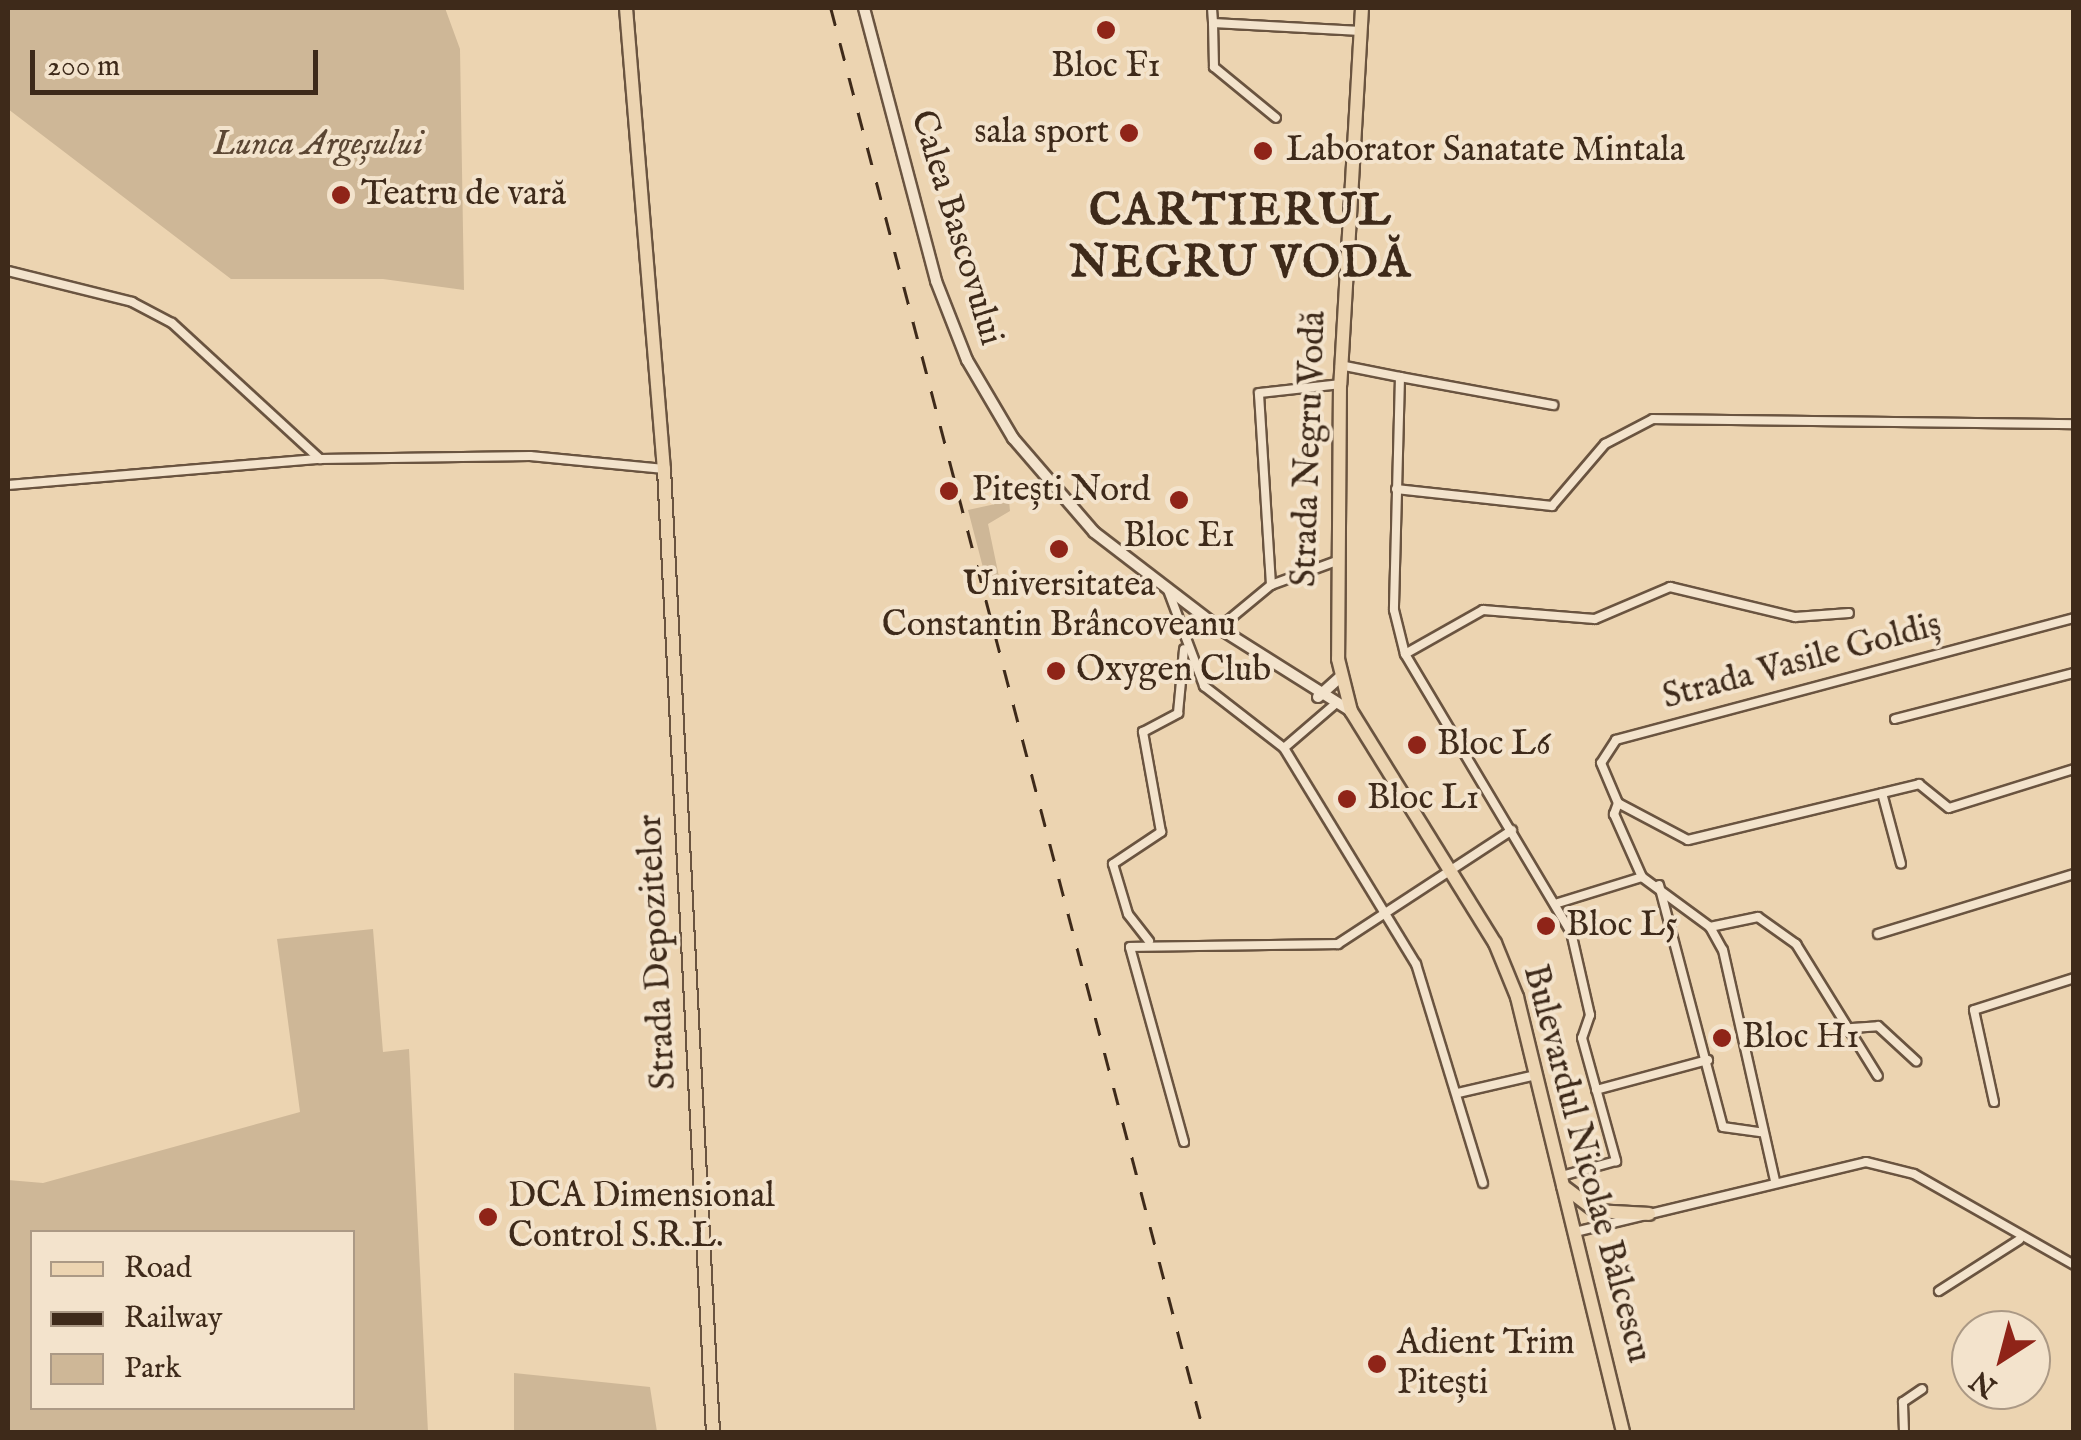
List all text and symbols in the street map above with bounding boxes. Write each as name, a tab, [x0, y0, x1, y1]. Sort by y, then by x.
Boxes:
marker: Bloc F1	[1095, 19, 1117, 41]
scale bar	[35, 30, 322, 92]
place label: Bloc F1	[1051, 46, 1161, 88]
text: 200 m	[47, 48, 120, 86]
street label: Calea Bascovului	[900, 106, 1012, 350]
place label: sala sport	[974, 112, 1109, 154]
marker: sala sport	[1118, 122, 1140, 144]
park label: Lunca Argeșului	[213, 124, 423, 166]
place label: Laborator Sanatate Mintala	[1286, 130, 1685, 172]
marker: Laborator Sanatate Mintala	[1250, 138, 1276, 164]
place label: Teatru de vară	[361, 174, 566, 216]
marker: Teatru de vară	[330, 184, 352, 206]
district label: CARTIERUL NEGRU VODĂ	[1070, 185, 1412, 291]
street label: Strada Negru Vodă	[1284, 310, 1336, 588]
place label: Pitești Nord	[972, 470, 1150, 512]
marker: Pitești Nord	[936, 478, 962, 504]
marker: Bloc E1	[1168, 489, 1190, 511]
place label: Bloc E1	[1123, 516, 1235, 558]
marker: Universitatea Constantin Brâncoveanu	[1048, 538, 1070, 560]
place label: Universitatea Constantin Brâncoveanu	[882, 565, 1236, 647]
street label: Strada Vasile Goldiș	[1658, 605, 1946, 719]
place label: Oxygen Club	[1076, 650, 1271, 692]
marker: Oxygen Club	[1045, 660, 1067, 682]
place label: Bloc L6	[1437, 724, 1551, 766]
marker: Bloc L6	[1406, 734, 1428, 756]
place label: Bloc L1	[1367, 778, 1479, 820]
marker: Bloc L1	[1336, 788, 1358, 810]
street label: Strada Depozitelor	[630, 813, 686, 1091]
place label: Bloc L5	[1566, 905, 1678, 947]
marker: Bloc L5	[1535, 915, 1557, 937]
street label: Bulevardul Nicolae Bălcescu	[1513, 961, 1659, 1367]
place label: Bloc H1	[1742, 1017, 1859, 1059]
marker: Bloc H1	[1711, 1027, 1733, 1049]
place label: DCA Dimensional Control S.R.L.	[508, 1176, 775, 1258]
marker: DCA Dimensional Control S.R.L.	[477, 1206, 499, 1228]
legend	[30, 1230, 355, 1410]
text: Road	[124, 1250, 192, 1288]
text: Railway	[124, 1300, 222, 1338]
north arrow	[1951, 1310, 2051, 1410]
place label: Adient Trim Pitești	[1397, 1323, 1575, 1405]
text: Park	[124, 1350, 181, 1388]
marker: Adient Trim Pitești	[1366, 1353, 1388, 1375]
text: N	[1964, 1362, 2004, 1404]

